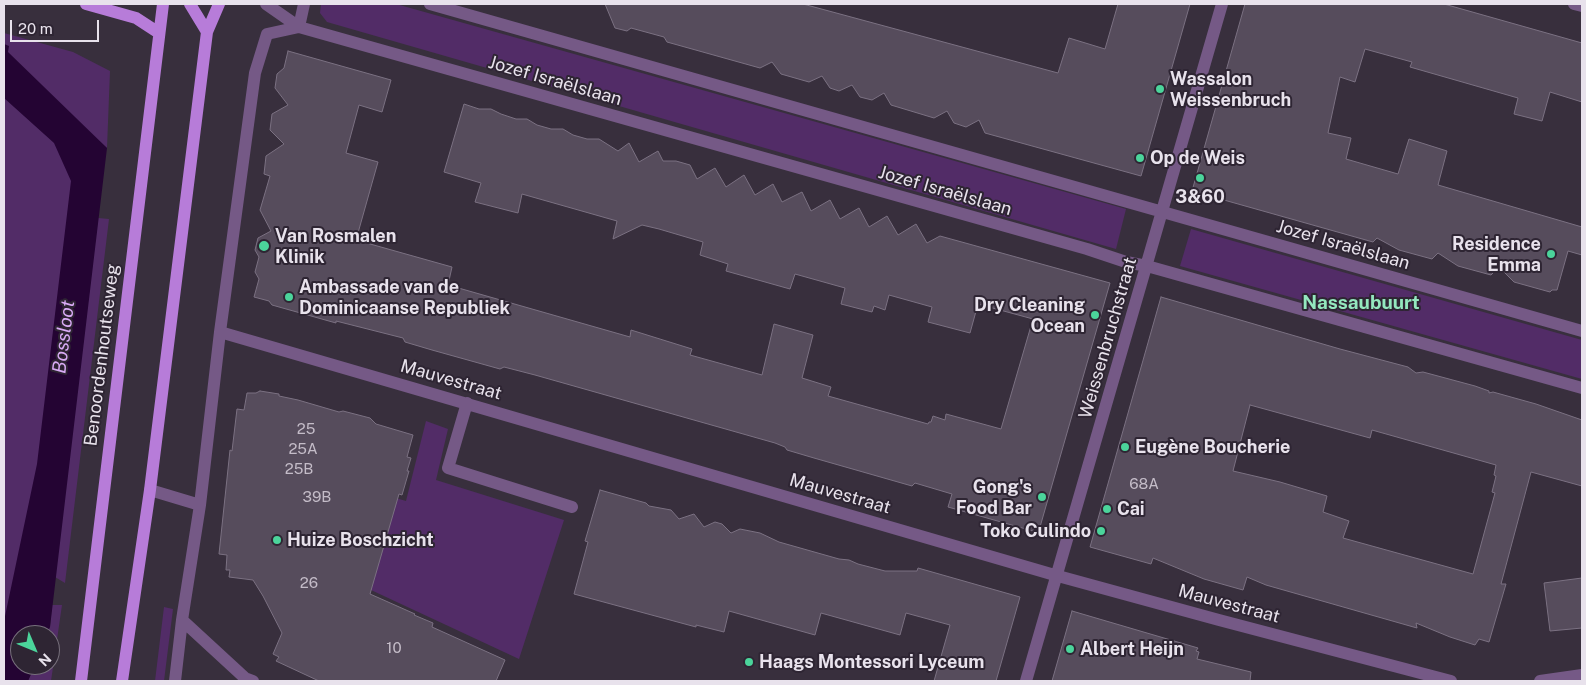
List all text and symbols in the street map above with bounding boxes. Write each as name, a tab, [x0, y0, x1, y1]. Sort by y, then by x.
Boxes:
scale bar	[12, 10, 101, 42]
text: 20 m	[18, 20, 53, 37]
street label: Jozef Israëlslaan	[486, 52, 624, 110]
place label: Wassalon Weissenbruch	[1170, 68, 1291, 110]
marker: Wassalon Weissenbruch	[1154, 83, 1166, 95]
place label: Op de Weis	[1150, 147, 1245, 169]
marker: Op de Weis	[1134, 152, 1146, 164]
street label: Jozef Israëlslaan	[876, 162, 1014, 220]
marker: 3&60	[1194, 172, 1206, 184]
place label: 3&60	[1175, 186, 1225, 208]
street label: Jozef Israëlslaan	[1274, 216, 1412, 274]
place label: Van Rosmalen Klinik	[275, 225, 396, 268]
place label: Residence Emma	[1452, 233, 1541, 276]
marker: Van Rosmalen Klinik	[257, 239, 271, 253]
marker: Residence Emma	[1545, 248, 1557, 260]
street label: Weissenbruchstraat	[1075, 255, 1141, 421]
street label: Benoordenhoutseweg	[80, 263, 124, 447]
place label: Ambassade van de Dominicaanse Republiek	[299, 276, 510, 318]
marker: Ambassade van de Dominicaanse Republiek	[283, 291, 295, 303]
district label: Nassaubuurt	[1302, 292, 1420, 314]
place label: Dry Cleaning Ocean	[974, 294, 1085, 336]
water label: Bossloot	[48, 299, 80, 375]
marker: Dry Cleaning Ocean	[1089, 309, 1101, 321]
street label: Mauvestraat	[398, 355, 504, 405]
house number: 25	[297, 420, 315, 438]
place label: Eugène Boucherie	[1135, 436, 1290, 458]
house number: 25A	[288, 440, 318, 458]
marker: Eugène Boucherie	[1119, 441, 1131, 453]
house number: 25B	[285, 460, 313, 478]
street label: Mauvestraat	[787, 469, 893, 519]
house number: 68A	[1129, 475, 1159, 493]
place label: Gong's Food Bar	[956, 476, 1032, 518]
house number: 39B	[303, 488, 331, 506]
marker: Gong's Food Bar	[1036, 491, 1048, 503]
place label: Cai	[1117, 498, 1145, 520]
marker: Cai	[1101, 503, 1113, 515]
place label: Toko Culindo	[980, 520, 1091, 542]
marker: Toko Culindo	[1095, 525, 1107, 537]
place label: Huize Boschzicht	[287, 529, 434, 551]
marker: Huize Boschzicht	[271, 534, 283, 546]
house number: 26	[300, 574, 318, 592]
street label: Mauvestraat	[1176, 580, 1282, 628]
north arrow	[10, 625, 60, 675]
place label: Albert Heijn	[1080, 638, 1184, 660]
house number: 10	[386, 639, 402, 657]
marker: Albert Heijn	[1064, 643, 1076, 655]
text: N	[35, 650, 54, 669]
place label: Haags Montessori Lyceum	[759, 651, 984, 673]
marker: Haags Montessori Lyceum	[743, 656, 755, 668]

